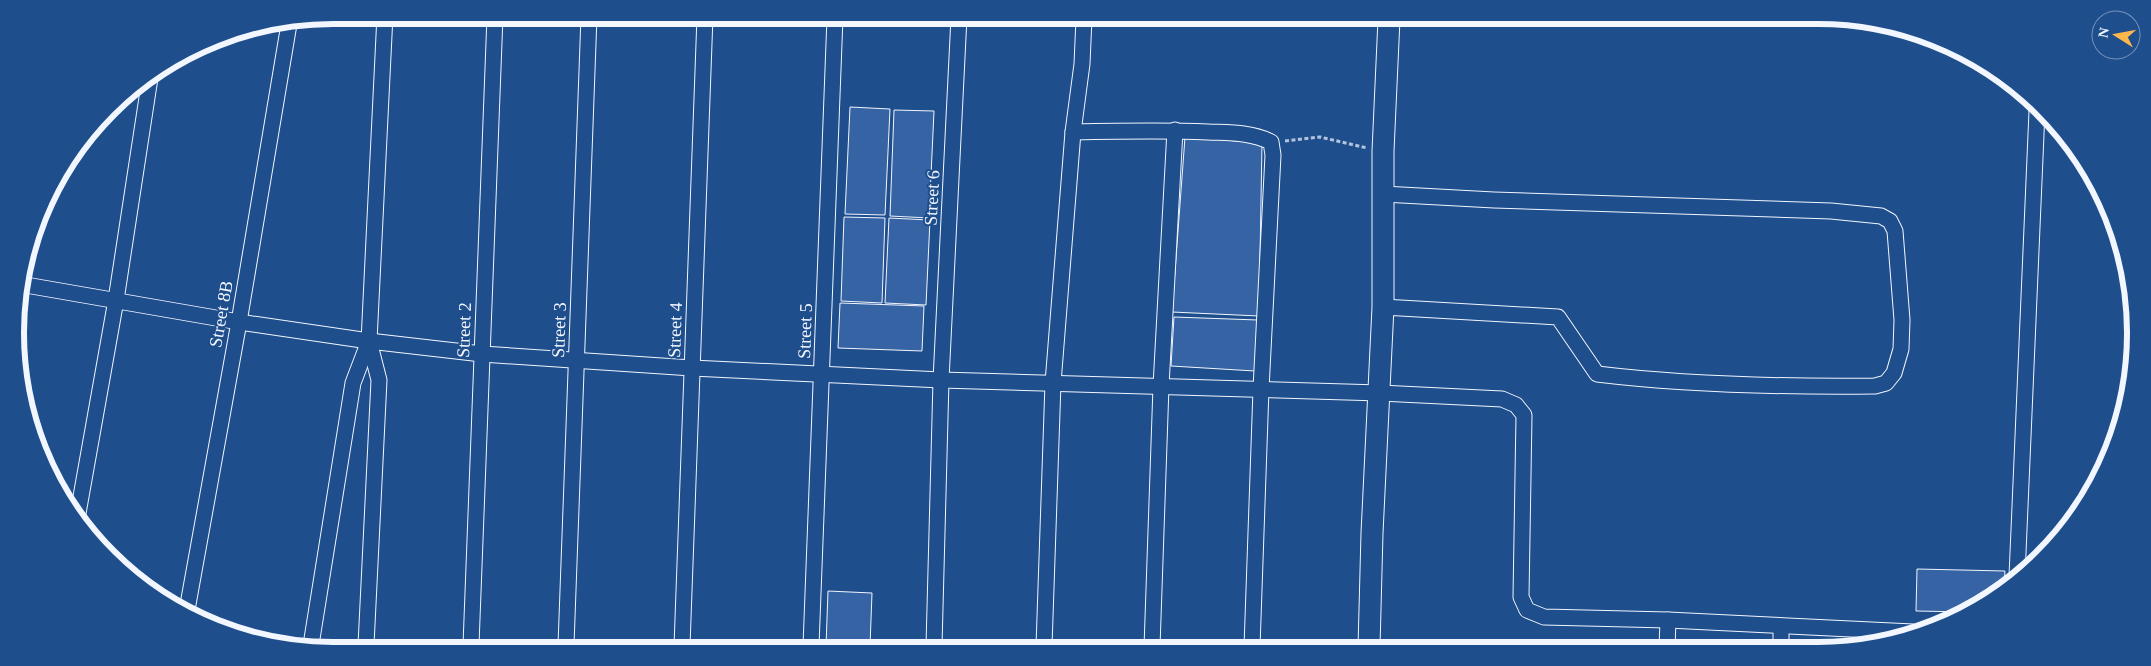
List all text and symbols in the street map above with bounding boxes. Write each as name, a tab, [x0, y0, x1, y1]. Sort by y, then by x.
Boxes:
north arrow	[2091, 10, 2141, 60]
text: N	[2095, 26, 2112, 39]
street label: Street 6	[921, 170, 943, 226]
street label: Street 8B	[205, 279, 237, 349]
street label: Street 2	[453, 302, 475, 358]
street label: Street 3	[548, 302, 570, 358]
street label: Street 4	[664, 302, 686, 358]
street label: Street 5	[794, 303, 816, 359]

